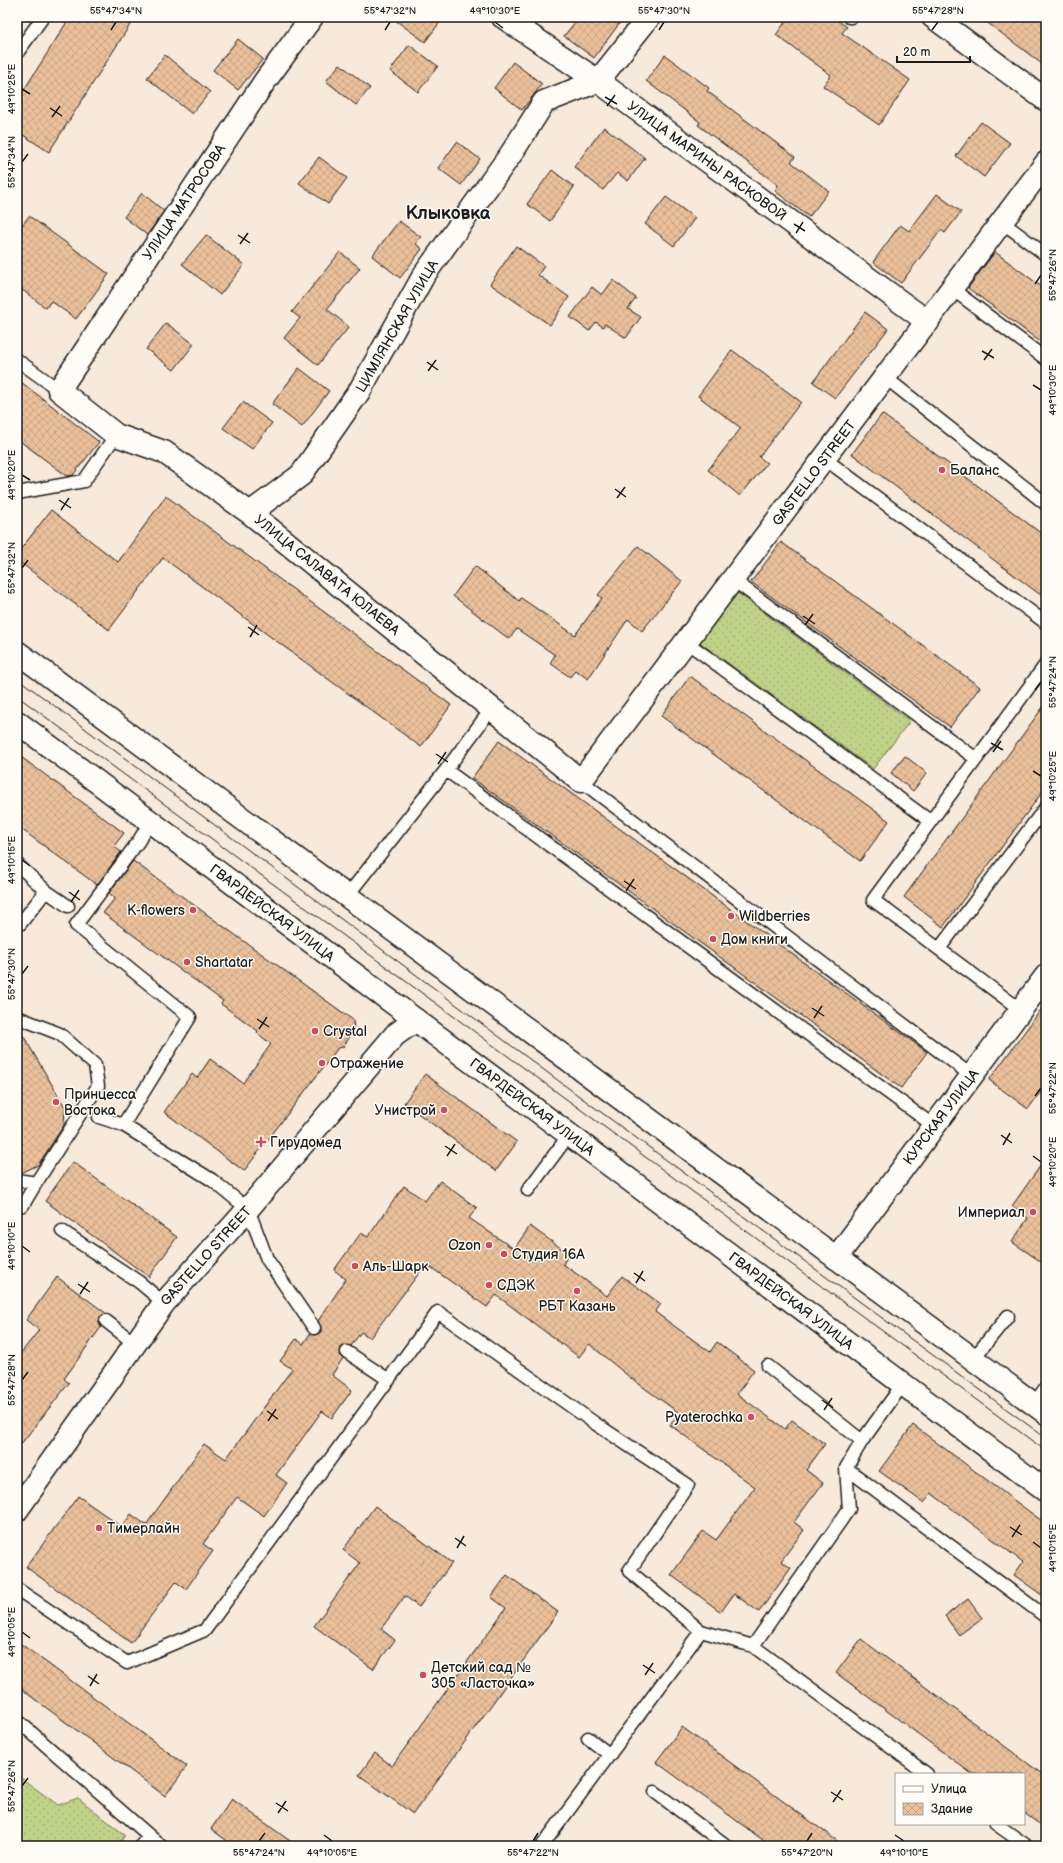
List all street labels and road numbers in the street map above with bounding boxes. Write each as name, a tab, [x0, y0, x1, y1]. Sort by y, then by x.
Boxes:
street label: УЛИЦА МАРИНЫ РАСКОВОЙ	[624, 98, 790, 224]
street label: УЛИЦА МАТРОСОВА	[139, 141, 229, 263]
street label: ЦИМЛЯНСКАЯ УЛИЦА	[352, 256, 442, 395]
street label: GASTELLO STREET	[769, 416, 860, 529]
street label: УЛИЦА САЛАВАТА ЮЛАЕВА	[251, 511, 403, 639]
street label: ГВАРДЕЙСКАЯ УЛИЦА	[206, 861, 338, 966]
street label: ГВАРДЕЙСКАЯ УЛИЦА	[466, 1055, 598, 1160]
street label: КУРСКАЯ УЛИЦА	[900, 1065, 983, 1168]
street label: GASTELLO STREET	[157, 1202, 256, 1309]
street label: ГВАРДЕЙСКАЯ УЛИЦА	[725, 1249, 857, 1354]

